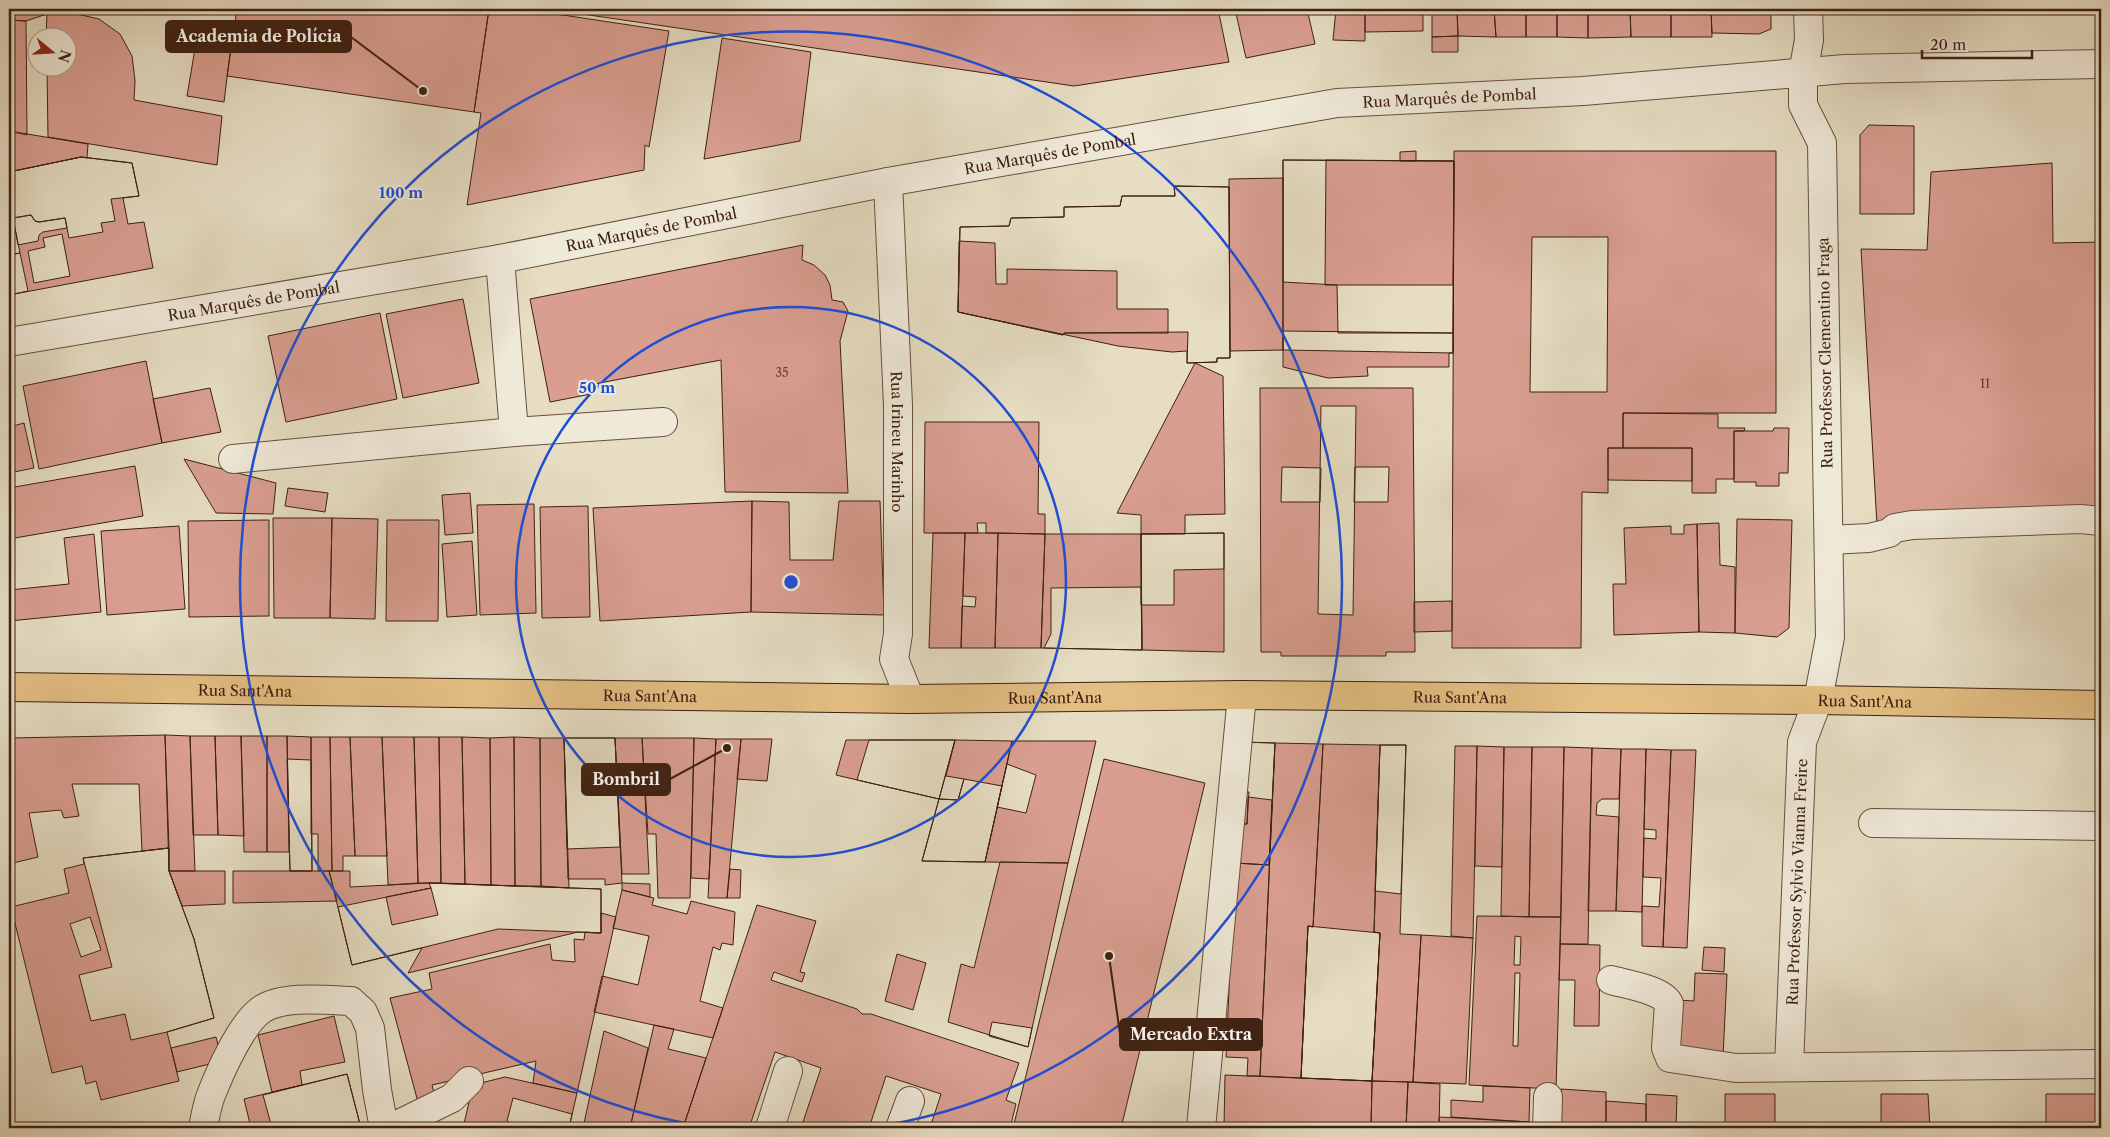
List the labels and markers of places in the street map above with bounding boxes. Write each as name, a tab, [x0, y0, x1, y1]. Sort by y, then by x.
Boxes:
callout: Academia de Polícia	[166, 21, 351, 52]
centre of rings	[782, 573, 800, 591]
callout: Bombril	[582, 764, 670, 795]
callout: Mercado Extra	[1120, 1019, 1262, 1050]

